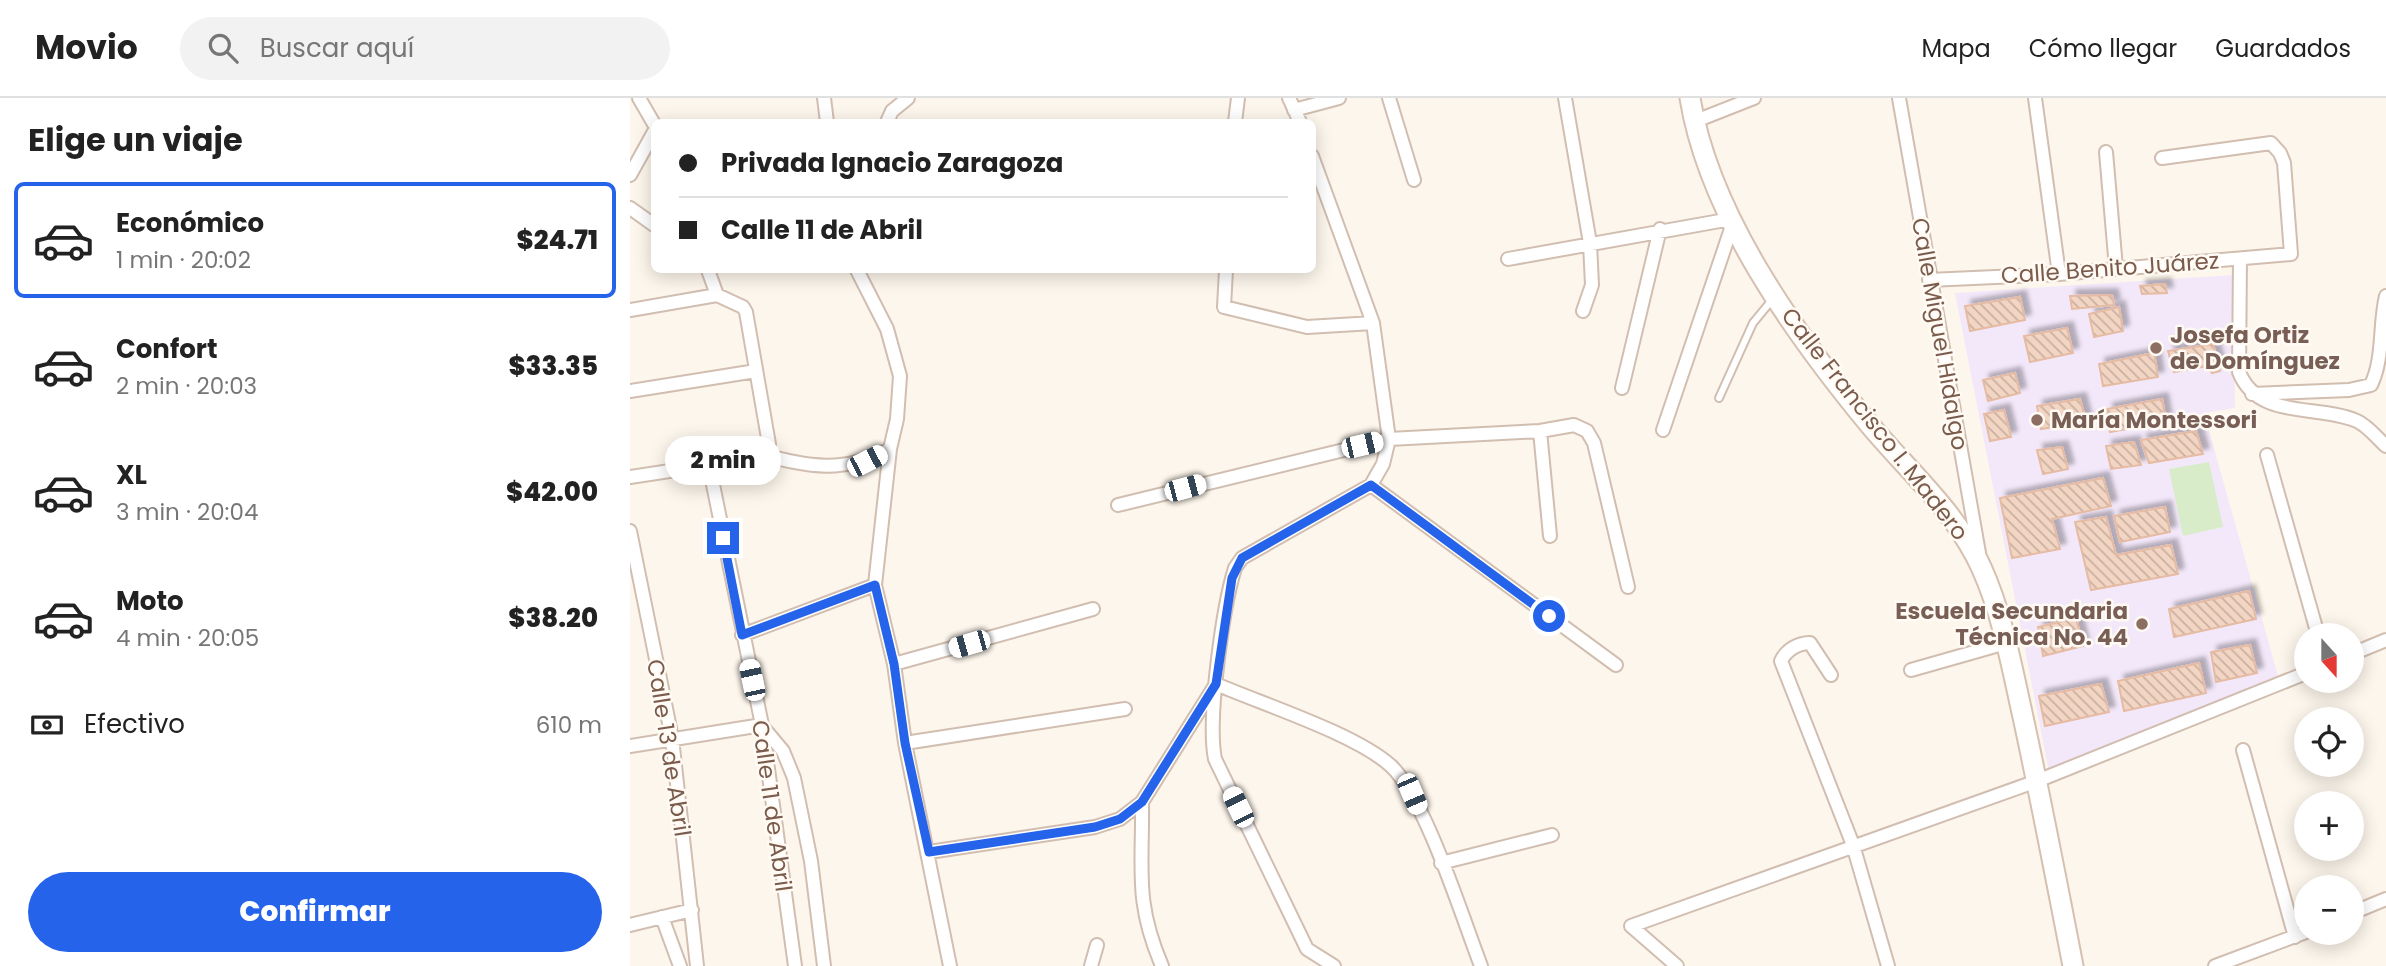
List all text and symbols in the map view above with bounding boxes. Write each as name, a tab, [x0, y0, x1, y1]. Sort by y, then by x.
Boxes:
search box	[180, 17, 670, 80]
text: Movio	[35, 24, 138, 71]
icon: search	[204, 29, 242, 67]
text: Buscar aquí	[260, 30, 414, 66]
text: Mapa	[1921, 32, 1991, 65]
text: Cómo llegar	[2029, 32, 2177, 65]
text: Guardados	[2215, 32, 2351, 65]
text: Elige un viaje	[28, 117, 243, 162]
text: Privada Ignacio Zaragoza	[721, 145, 1063, 181]
text: Económico	[116, 205, 264, 241]
icon: car	[32, 209, 95, 272]
text: Calle 11 de Abril	[721, 212, 923, 248]
street label: Calle Miguel Hidalgo	[1904, 215, 1976, 453]
text: $24.71	[517, 222, 598, 258]
text: 1 min · 20:02	[116, 244, 251, 276]
street label: Calle Benito Juárez	[2000, 244, 2220, 292]
street label: Calle Francisco I. Madero	[1774, 301, 1976, 547]
place label: Josefa Ortiz de Domínguez	[2170, 319, 2340, 377]
text: Confort	[116, 331, 218, 367]
icon: car	[32, 335, 95, 398]
marker: Josefa Ortiz de Domínguez	[2148, 340, 2164, 356]
text: $33.35	[508, 348, 598, 384]
text: 2 min · 20:03	[116, 370, 257, 402]
place label: María Montessori	[2051, 404, 2257, 436]
marker: María Montessori	[2029, 412, 2045, 428]
car	[1340, 430, 1385, 460]
callout: 2 min	[665, 436, 781, 486]
car	[844, 442, 891, 480]
text: 2 min	[691, 444, 755, 476]
text: XL	[116, 457, 147, 493]
icon: car	[32, 461, 95, 524]
car	[1162, 472, 1209, 504]
text: $42.00	[506, 474, 598, 510]
text: 3 min · 20:04	[116, 496, 258, 528]
route end	[707, 522, 739, 554]
text: Moto	[116, 583, 184, 619]
icon: car	[32, 587, 95, 650]
place label: Escuela Secundaria Técnica No. 44	[1895, 595, 2128, 653]
text: $38.20	[508, 600, 598, 636]
route start	[1533, 600, 1565, 632]
marker: Escuela Secundaria Técnica No. 44	[2134, 616, 2150, 632]
text: 4 min · 20:05	[116, 622, 259, 654]
north arrow	[2294, 623, 2364, 693]
map controls	[2294, 623, 2364, 945]
car	[946, 628, 993, 660]
street label: Calle 13 de Abril	[639, 657, 699, 839]
car	[738, 657, 767, 703]
icon: cash	[28, 706, 66, 744]
text: Efectivo	[84, 706, 185, 742]
button: locate	[2294, 707, 2364, 777]
text: 610 m	[536, 709, 602, 741]
street label: Calle 11 de Abril	[744, 718, 800, 894]
car	[1395, 771, 1430, 817]
car	[1220, 784, 1257, 830]
button: +	[2294, 791, 2364, 861]
button: Confirmar	[28, 872, 602, 952]
button: −	[2294, 875, 2364, 945]

